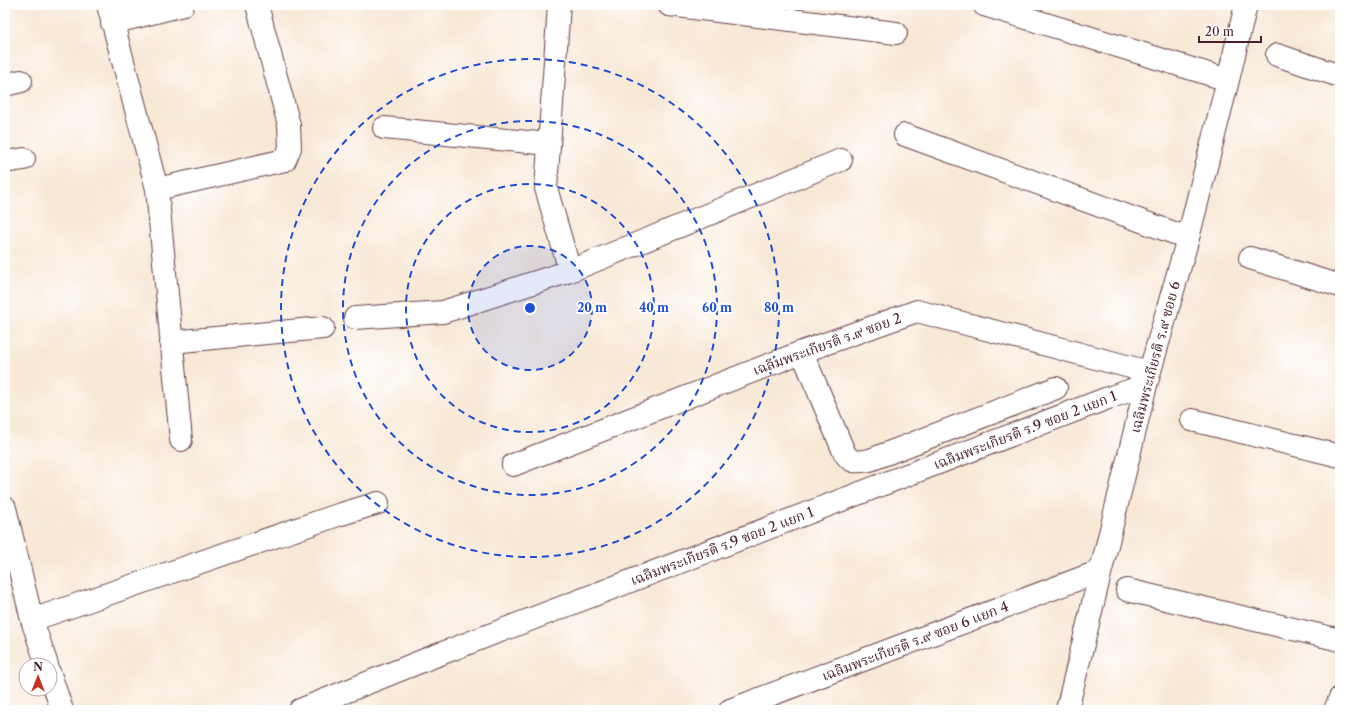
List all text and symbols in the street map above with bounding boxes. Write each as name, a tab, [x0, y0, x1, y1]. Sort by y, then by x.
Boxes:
scale bar	[1199, 18, 1261, 44]
text: 20 m	[1205, 24, 1234, 39]
street label: เฉลิมพระเกียรติ ร.๙ ซอย 6	[1126, 279, 1184, 435]
text: 20 m	[577, 300, 607, 315]
text: 40 m	[639, 300, 669, 315]
text: 60 m	[702, 300, 732, 315]
text: 80 m	[764, 300, 794, 315]
centre of rings	[523, 301, 537, 315]
street label: เฉลิมพระเกียรติ ร.๙ ซอย 2	[750, 309, 904, 379]
street label: เฉลิมพระเกียรติ ร.9 ซอย 2 แยก 1	[931, 387, 1119, 473]
street label: เฉลิมพระเกียรติ ร.9 ซอย 2 แยก 1	[628, 503, 816, 589]
street label: เฉลิมพระเกียรติ ร.๙ ซอย 6 แยก 4	[819, 597, 1011, 685]
north arrow	[18, 657, 58, 697]
text: N	[33, 660, 43, 674]

